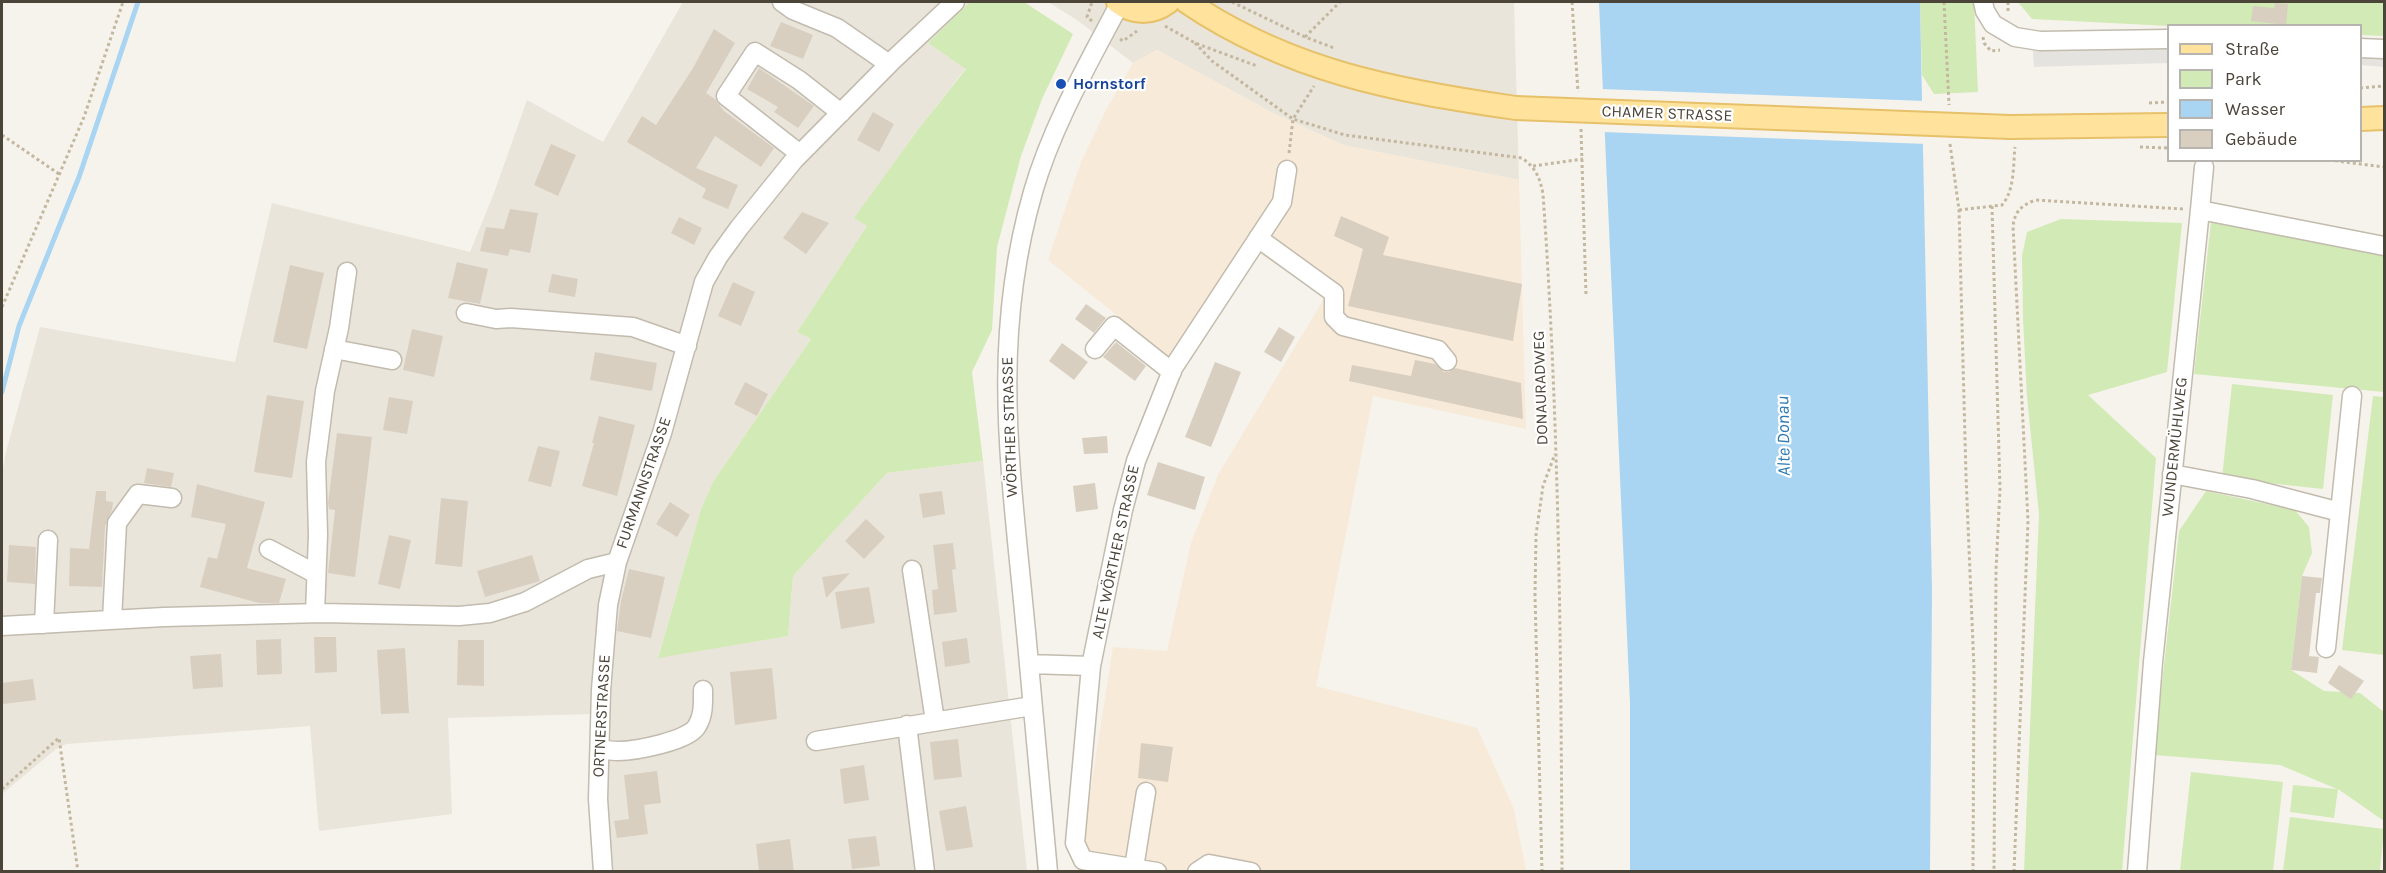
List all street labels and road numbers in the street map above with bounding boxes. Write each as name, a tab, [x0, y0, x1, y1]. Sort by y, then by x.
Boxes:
street label: CHAMER STRASSE	[1601, 102, 1733, 126]
street label: DONAURADWEG	[1529, 330, 1553, 446]
street label: WÖRTHER STRASSE	[998, 356, 1022, 498]
street label: WUNDERMÜHLWEG	[2158, 376, 2192, 518]
street label: FURMANNSTRASSE	[612, 415, 676, 551]
street label: ALTE WÖRTHER STRASSE	[1088, 463, 1144, 641]
street label: ORTNERSTRASSE	[589, 654, 615, 778]

